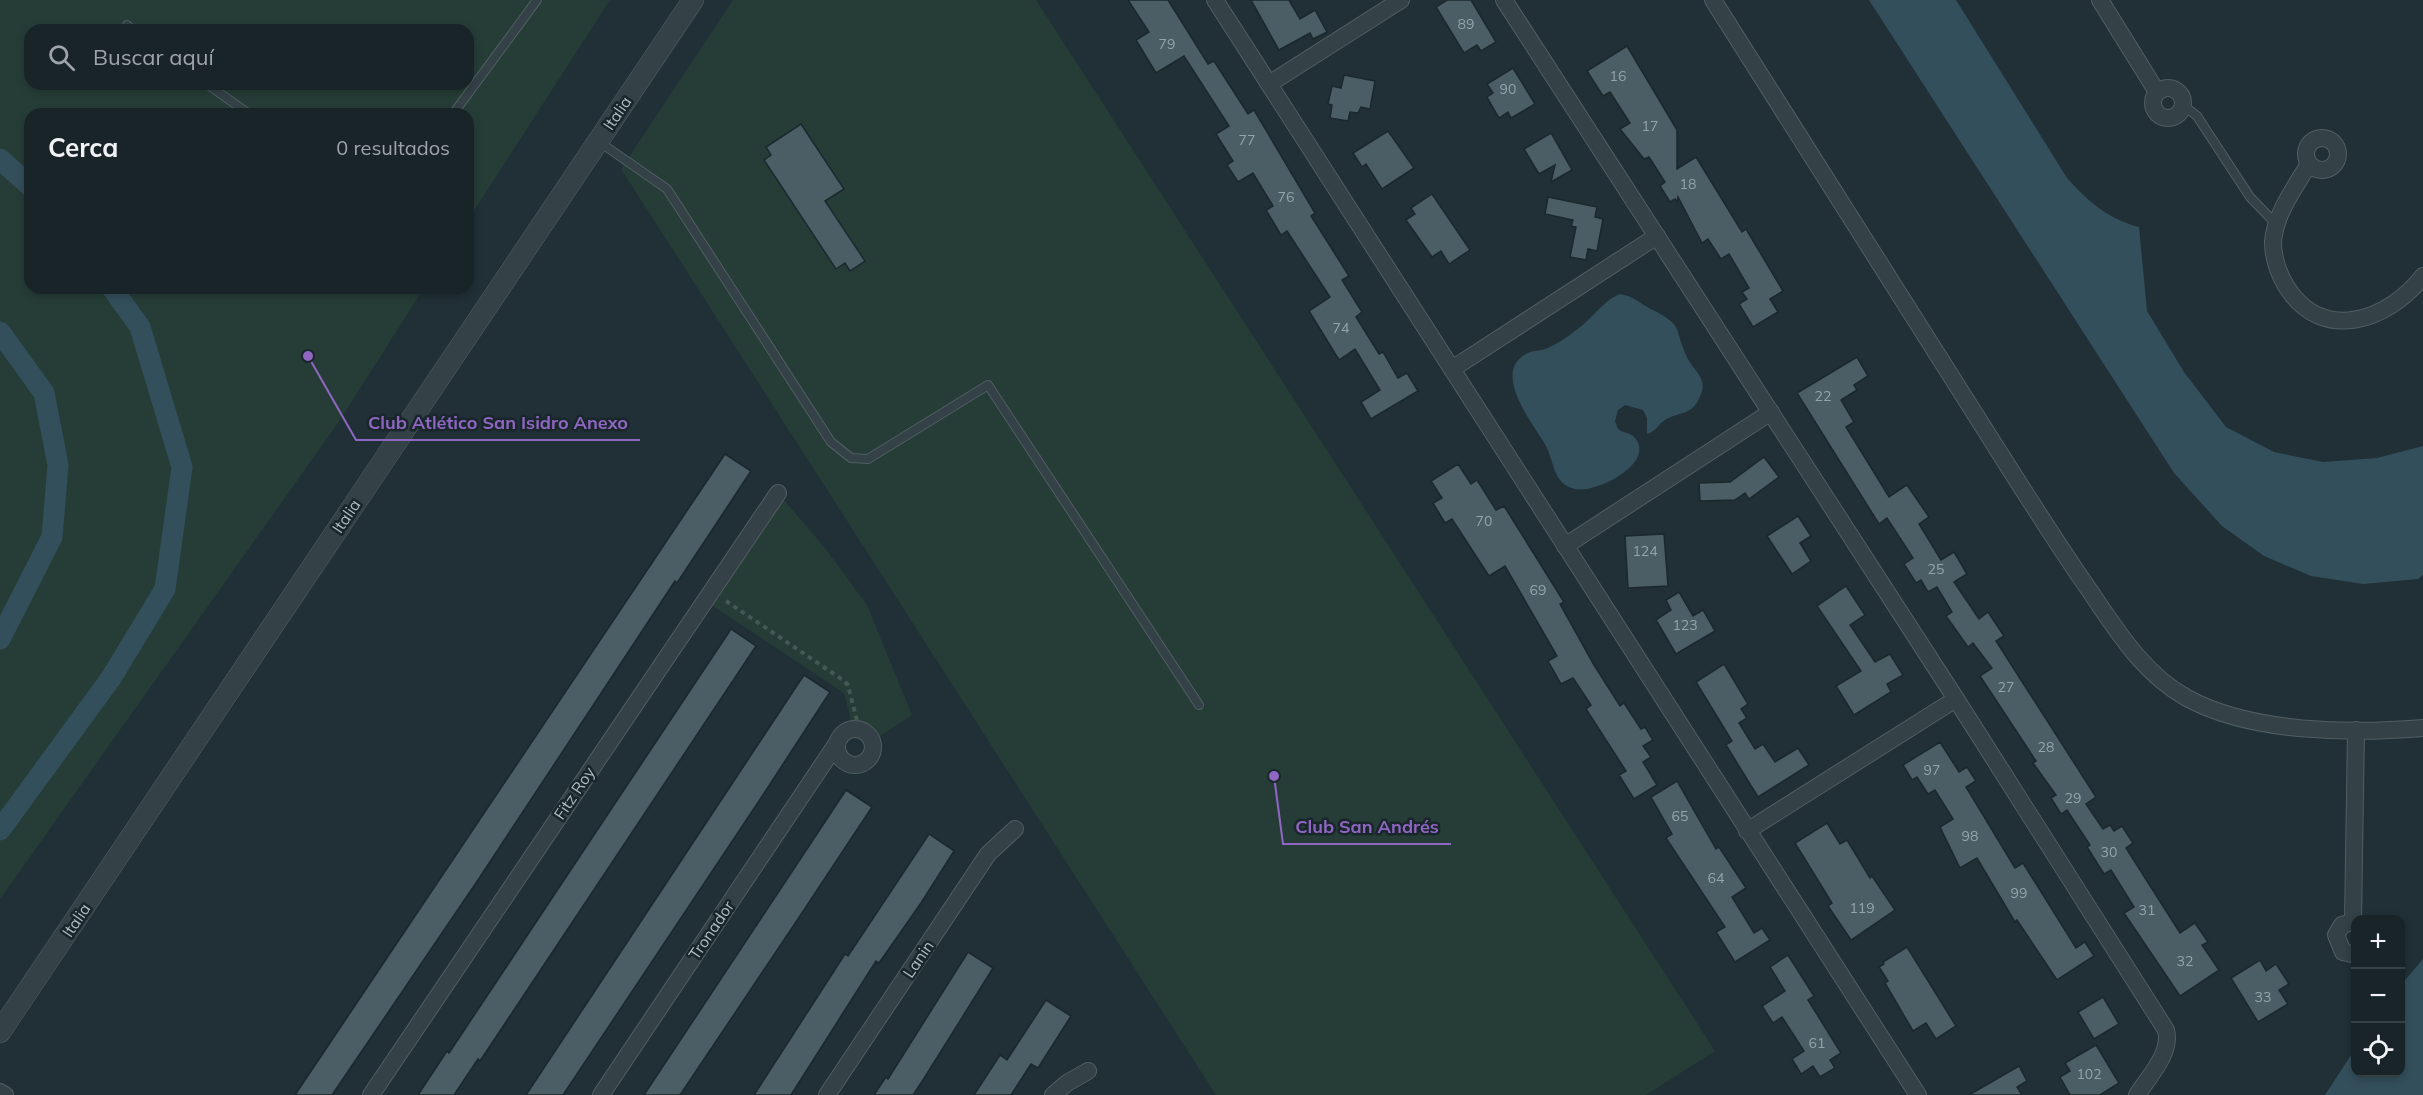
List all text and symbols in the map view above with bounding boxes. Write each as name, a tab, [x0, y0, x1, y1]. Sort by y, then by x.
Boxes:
house number: 89	[1458, 15, 1474, 33]
search box	[24, 24, 474, 90]
house number: 79	[1159, 35, 1175, 53]
icon: search	[45, 41, 78, 74]
text: Buscar aquí	[93, 43, 214, 71]
house number: 16	[1610, 67, 1626, 85]
house number: 90	[1500, 80, 1516, 98]
street label: Italia	[598, 92, 636, 134]
house number: 17	[1642, 117, 1658, 135]
text: Cerca	[48, 131, 118, 164]
house number: 77	[1239, 131, 1255, 149]
text: 0 resultados	[336, 135, 450, 160]
house number: 18	[1680, 175, 1696, 193]
house number: 76	[1278, 188, 1294, 206]
house number: 74	[1333, 319, 1350, 337]
house number: 22	[1815, 387, 1831, 405]
callout: Club Atlético San Isidro Anexo	[356, 404, 640, 440]
text: Club Atlético San Isidro Anexo	[368, 411, 628, 434]
street label: Italia	[327, 495, 365, 537]
house number: 70	[1476, 512, 1492, 530]
house number: 124	[1632, 542, 1658, 560]
house number: 25	[1928, 560, 1944, 578]
house number: 69	[1530, 581, 1546, 599]
house number: 123	[1672, 616, 1698, 634]
house number: 27	[1998, 678, 2014, 696]
house number: 28	[2038, 738, 2054, 756]
house number: 97	[1924, 761, 1940, 779]
street label: Fitz Roy	[549, 762, 599, 823]
house number: 29	[2065, 789, 2081, 807]
house number: 65	[1672, 807, 1688, 825]
callout: Club San Andrés	[1283, 808, 1451, 844]
text: Club San Andrés	[1295, 815, 1439, 838]
house number: 98	[1962, 827, 1978, 845]
house number: 30	[2101, 843, 2117, 861]
house number: 64	[1708, 869, 1725, 887]
house number: 99	[2011, 884, 2027, 902]
street label: Tronador	[684, 897, 738, 963]
street label: Italia	[57, 899, 95, 941]
house number: 119	[1849, 899, 1875, 917]
house number: 31	[2139, 901, 2155, 919]
map controls	[2351, 915, 2405, 1077]
button: +	[2351, 915, 2405, 969]
street label: Lanin	[898, 936, 938, 982]
house number: 32	[2177, 952, 2193, 970]
button: −	[2351, 969, 2405, 1023]
house number: 33	[2255, 988, 2271, 1006]
button: locate	[2351, 1023, 2405, 1077]
house number: 61	[1809, 1034, 1825, 1052]
house number: 102	[2076, 1065, 2102, 1083]

